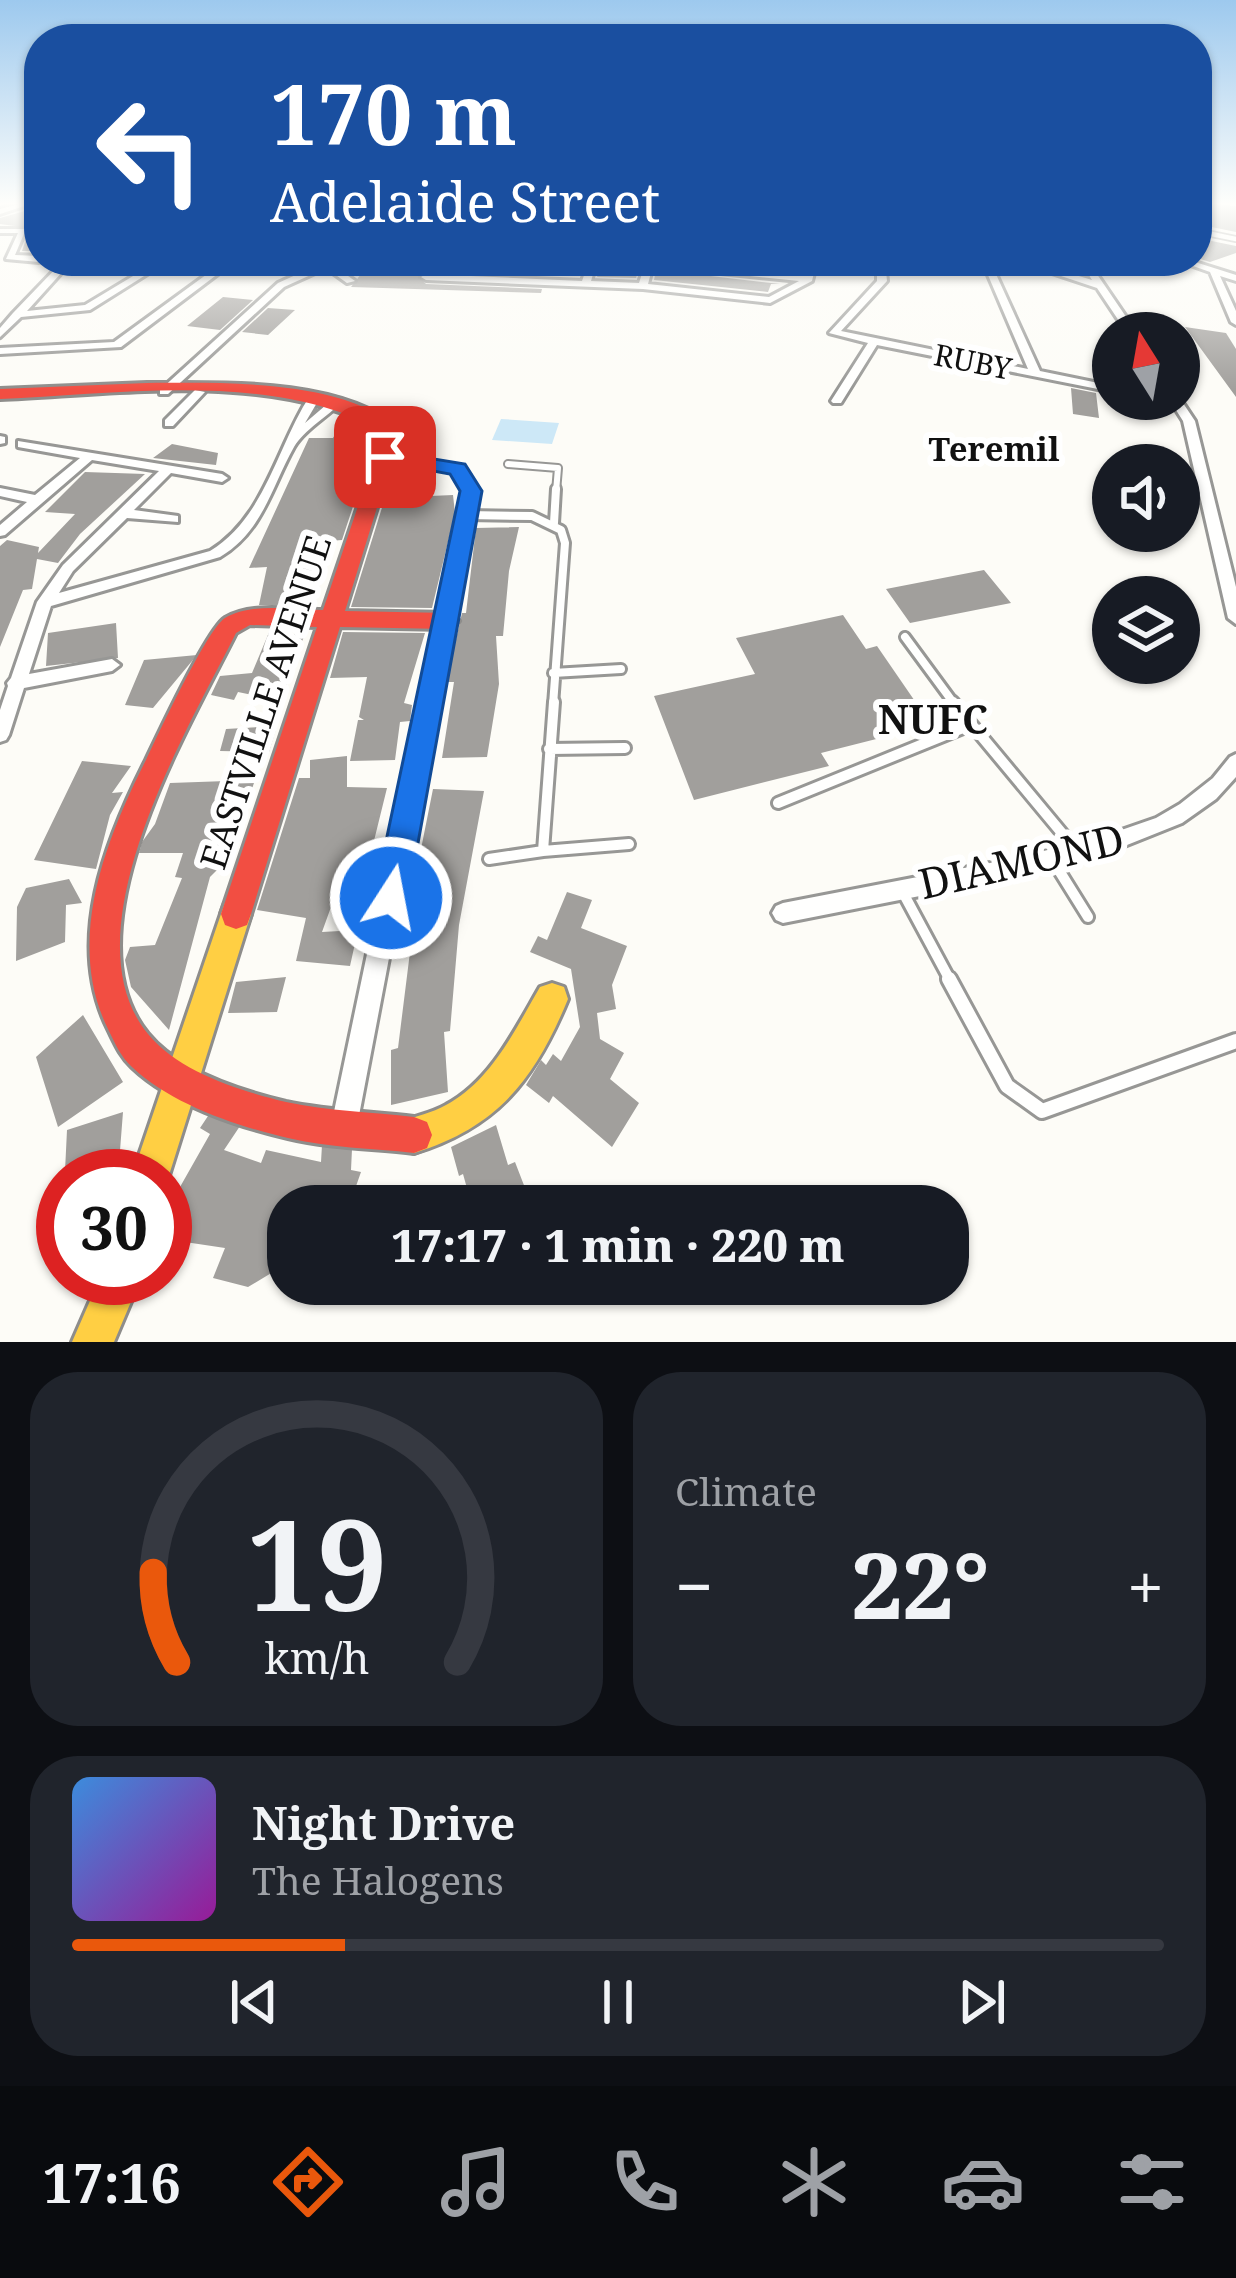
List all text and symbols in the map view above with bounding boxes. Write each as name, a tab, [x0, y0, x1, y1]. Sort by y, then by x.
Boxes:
text: 170 m	[270, 55, 517, 170]
icon: left	[72, 72, 228, 228]
text: Adelaide Street	[270, 164, 660, 238]
north arrow	[1092, 312, 1200, 420]
map controls	[1092, 312, 1200, 684]
street label: RUBY	[931, 333, 1015, 389]
pin	[334, 406, 436, 508]
icon: arrive	[352, 424, 418, 490]
district label: Teremil	[928, 426, 1060, 471]
button: sound	[1092, 444, 1200, 552]
street label: EASTVILLE AVENUE	[188, 529, 342, 875]
button: layers	[1092, 576, 1200, 684]
district label: NUFC	[878, 692, 988, 745]
street label: DIAMOND	[913, 809, 1129, 911]
position arrow	[328, 835, 454, 961]
speed limit sign: 30	[36, 1149, 192, 1305]
text: 17:17 · 1 min · 220 m	[391, 1214, 845, 1275]
text: Climate	[675, 1464, 817, 1517]
text: 19	[246, 1478, 387, 1648]
text: 22°	[851, 1523, 989, 1645]
text: −	[675, 1540, 713, 1630]
text: +	[1127, 1540, 1164, 1630]
text: km/h	[264, 1628, 369, 1687]
text: Night Drive	[252, 1792, 515, 1853]
text: The Halogens	[252, 1853, 504, 1906]
icon: previous	[221, 1969, 287, 2035]
icon: pause	[585, 1969, 651, 2035]
icon: next	[949, 1969, 1015, 2035]
icon: directions	[266, 2140, 350, 2224]
icon: music	[434, 2140, 518, 2224]
icon: phone	[603, 2140, 687, 2224]
icon: climate	[772, 2140, 856, 2224]
icon: car	[941, 2140, 1025, 2224]
icon: filters	[1110, 2140, 1194, 2224]
text: 17:16	[42, 2145, 181, 2219]

